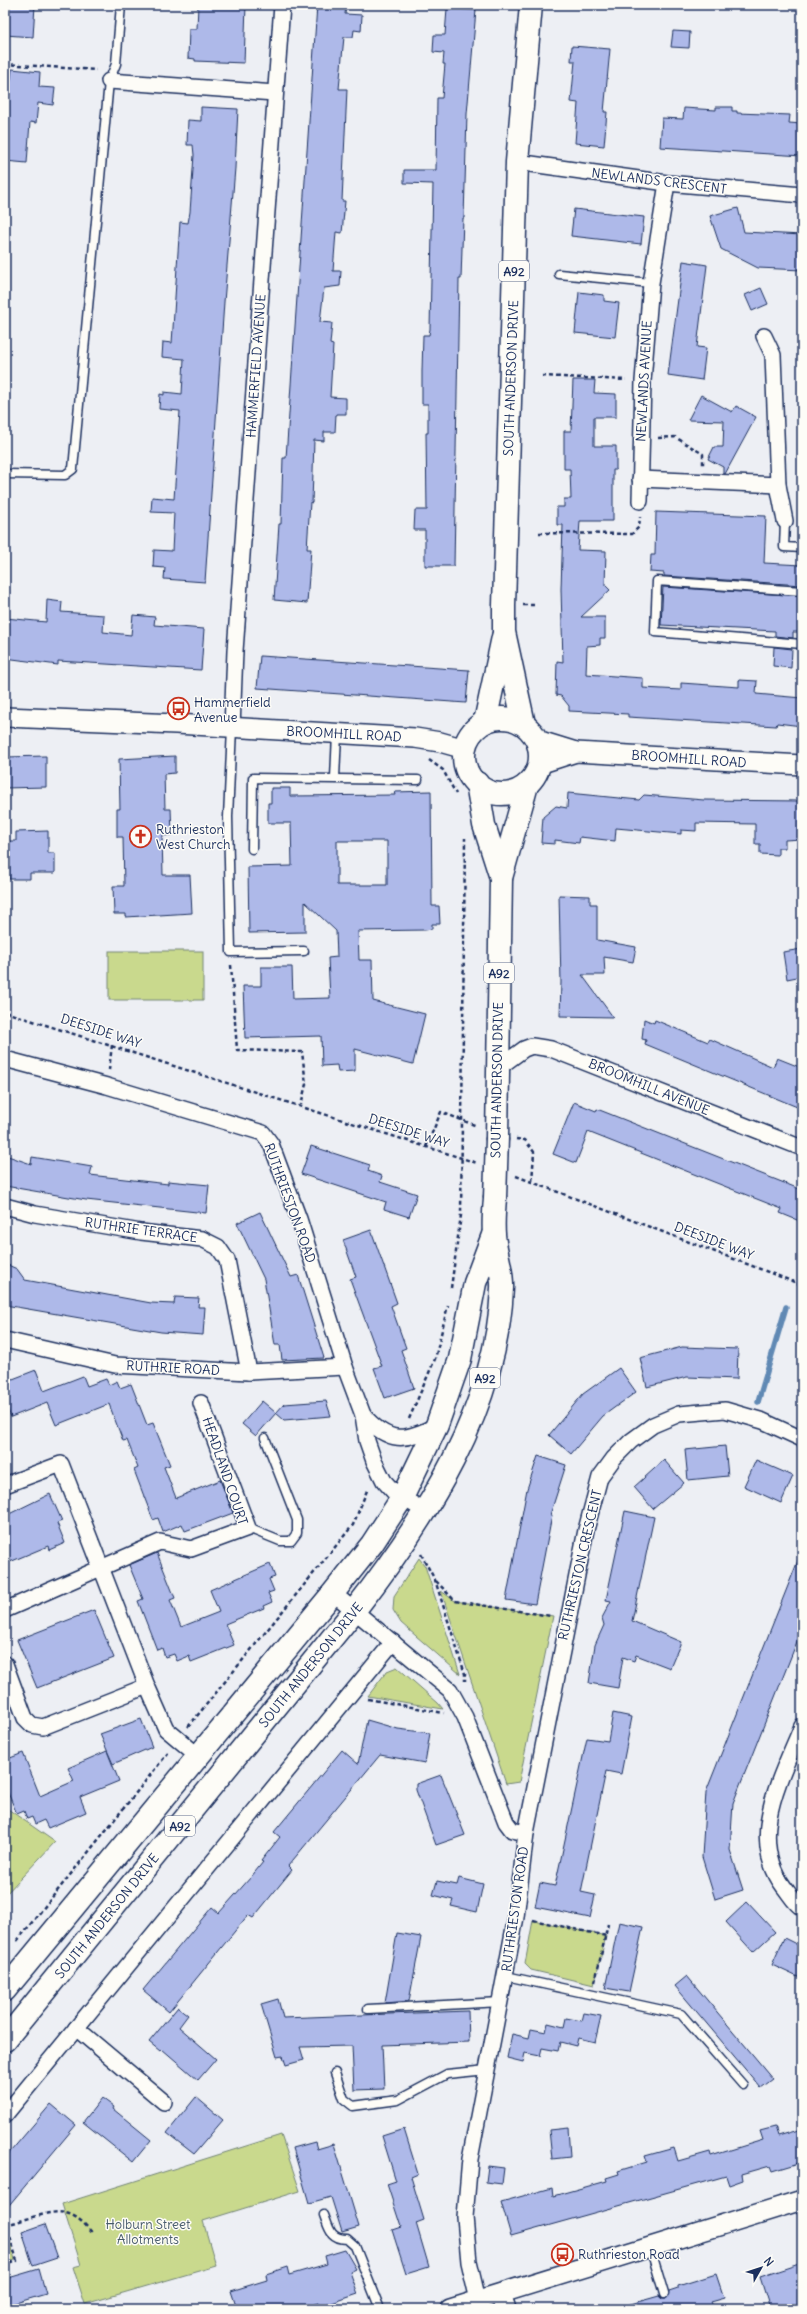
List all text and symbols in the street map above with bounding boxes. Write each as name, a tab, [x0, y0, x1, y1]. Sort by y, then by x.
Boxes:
street label: NEWLANDS CRESCENT	[591, 164, 728, 198]
road number: A92	[499, 261, 529, 281]
street label: HAMMERFIELD AVENUE	[242, 293, 270, 438]
street label: SOUTH ANDERSON DRIVE	[500, 299, 522, 456]
street label: NEWLANDS AVENUE	[632, 319, 656, 442]
place label: Hammerfield Avenue	[194, 694, 271, 726]
bus stop icon: Hammerfield Avenue	[165, 696, 191, 722]
street label: BROOMHILL ROAD	[286, 722, 402, 746]
street label: BROOMHILL ROAD	[631, 746, 747, 772]
place label: Ruthrieston West Church	[156, 821, 231, 853]
church icon: Ruthrieston West Church	[127, 823, 153, 849]
road number: A92	[484, 963, 514, 983]
street label: SOUTH ANDERSON DRIVE	[487, 1001, 507, 1158]
street label: DEESIDE WAY	[59, 1010, 143, 1052]
street label: BROOMHILL AVENUE	[586, 1055, 712, 1119]
street label: DEESIDE WAY	[367, 1110, 451, 1152]
street label: RUTHRIESTON ROAD	[260, 1141, 320, 1265]
street label: RUTHRIE TERRACE	[84, 1214, 199, 1246]
street label: DEESIDE WAY	[672, 1218, 756, 1264]
street label: RUTHRIE ROAD	[126, 1357, 220, 1379]
road number: A92	[470, 1368, 500, 1388]
street label: HEADLAND COURT	[199, 1415, 252, 1528]
street label: RUTHRIESTON CRESCENT	[554, 1488, 606, 1642]
street label: SOUTH ANDERSON DRIVE	[255, 1599, 367, 1731]
road number: A92	[165, 1816, 195, 1836]
street label: RUTHRIESTON ROAD	[498, 1845, 532, 1973]
street label: SOUTH ANDERSON DRIVE	[51, 1850, 163, 1982]
park label: Holburn Street Allotments	[106, 2216, 191, 2248]
bus stop icon: Ruthrieston Road	[550, 2241, 576, 2267]
place label: Ruthrieston Road	[578, 2246, 680, 2263]
north arrow	[741, 2248, 781, 2288]
text: N	[761, 2254, 777, 2269]

